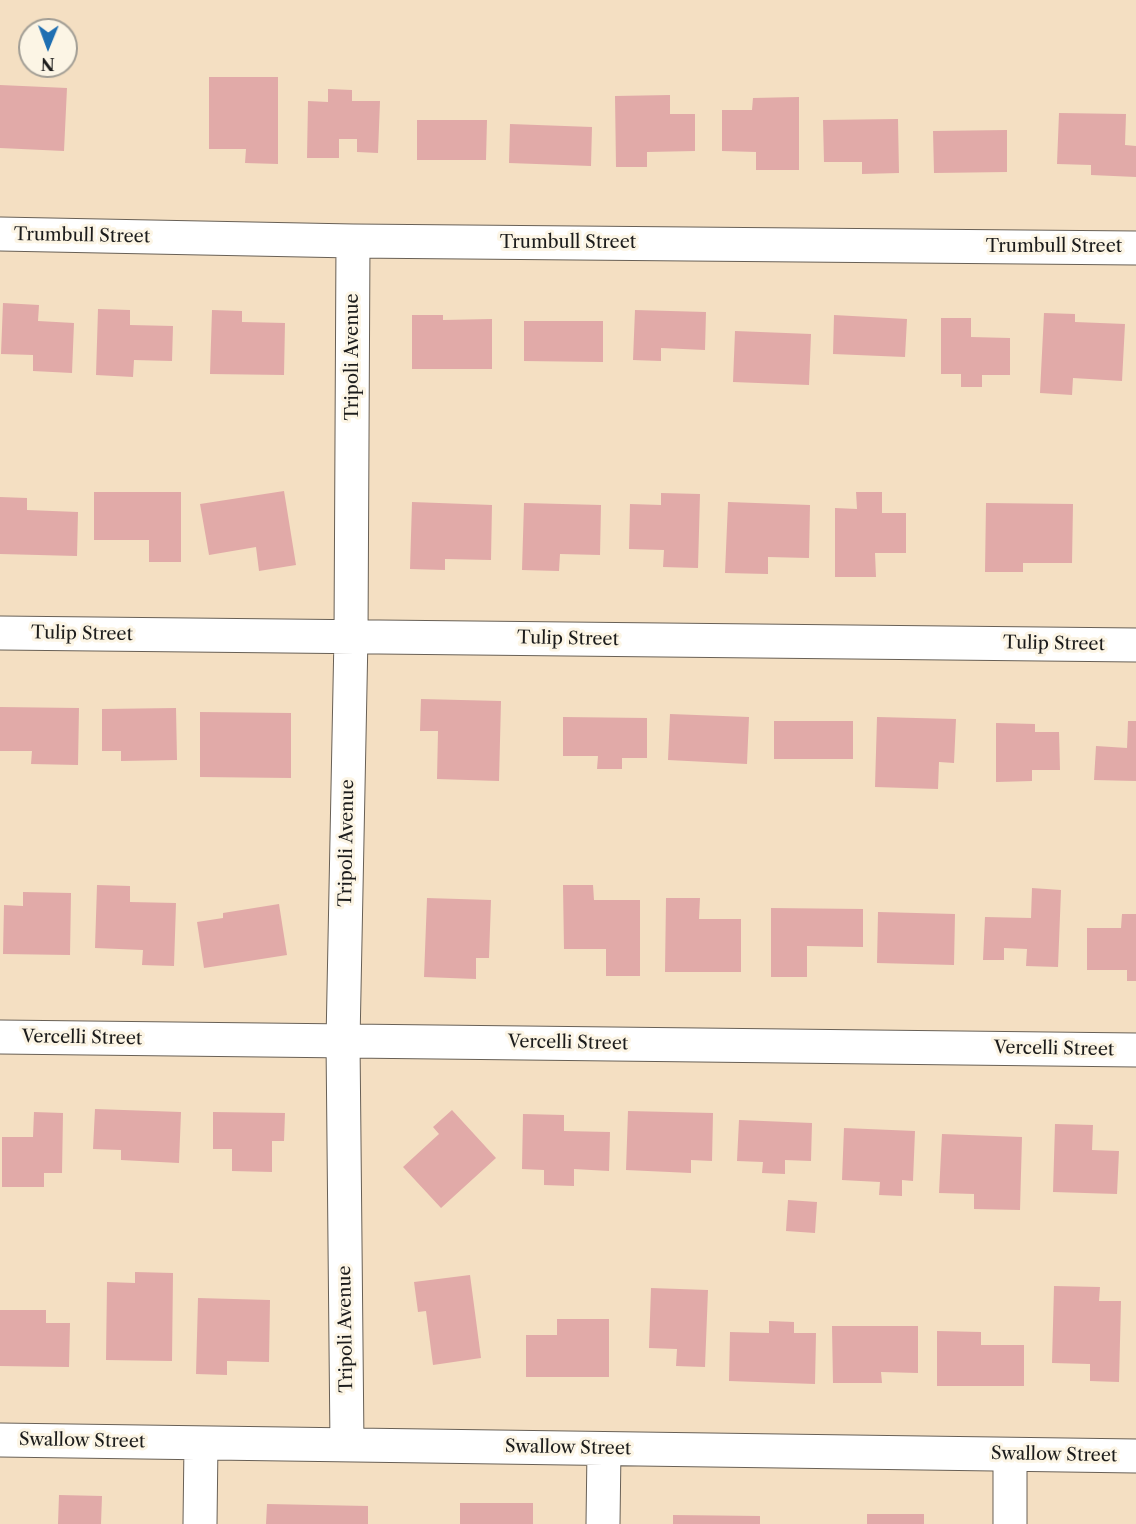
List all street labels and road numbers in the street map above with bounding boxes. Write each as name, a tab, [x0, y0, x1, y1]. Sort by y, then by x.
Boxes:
street label: Trumbull Street	[14, 224, 150, 248]
street label: Trumbull Street	[500, 232, 636, 254]
street label: Trumbull Street	[986, 236, 1122, 258]
street label: Tripoli Avenue	[342, 293, 364, 421]
street label: Tulip Street	[31, 622, 133, 646]
street label: Tulip Street	[517, 627, 619, 651]
street label: Tulip Street	[1003, 632, 1105, 656]
street label: Tripoli Avenue	[335, 779, 359, 907]
street label: Vercelli Street	[22, 1026, 142, 1050]
street label: Vercelli Street	[508, 1031, 628, 1055]
street label: Vercelli Street	[994, 1037, 1114, 1061]
street label: Tripoli Avenue	[334, 1265, 358, 1393]
street label: Swallow Street	[19, 1429, 145, 1453]
street label: Swallow Street	[505, 1436, 631, 1460]
street label: Swallow Street	[991, 1443, 1117, 1467]

